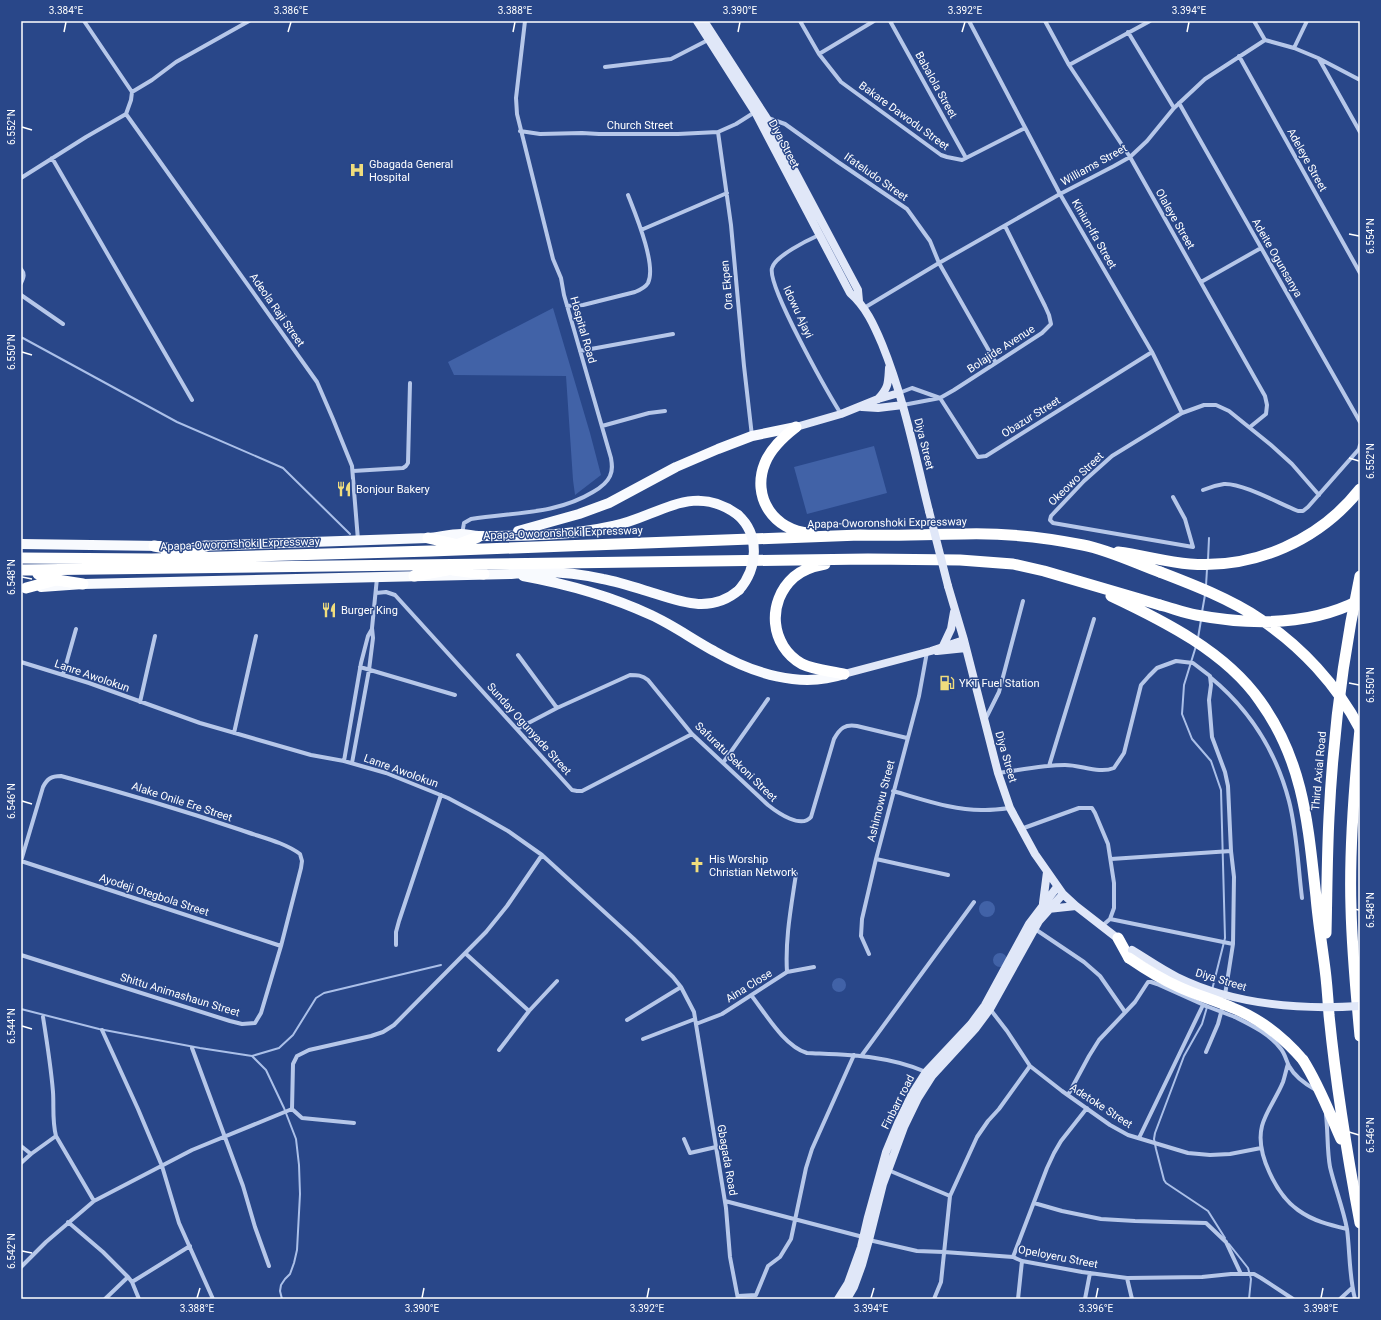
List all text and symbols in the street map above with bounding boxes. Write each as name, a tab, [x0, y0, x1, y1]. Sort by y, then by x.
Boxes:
text: 3.384°E	[49, 5, 84, 16]
text: 3.386°E	[274, 5, 309, 16]
text: 3.388°E	[498, 5, 533, 16]
text: 3.390°E	[723, 5, 758, 16]
text: 3.392°E	[948, 5, 983, 16]
text: 3.394°E	[1172, 5, 1207, 16]
street label: Babalola Street	[912, 49, 960, 121]
street label: Bakare Dawodu Street	[856, 79, 952, 153]
text: 6.552°N	[6, 109, 17, 145]
street label: Diya Street	[766, 118, 802, 171]
street label: Church Street	[607, 119, 674, 132]
street label: Adeleye Street	[1284, 126, 1330, 194]
street label: Williams Street	[1059, 141, 1130, 189]
street label: Ifateludo Street	[841, 150, 911, 204]
place label: Gbagada General Hospital	[369, 158, 453, 184]
hospital icon: Gbagada General Hospital	[348, 161, 366, 179]
street label: Olaleye Street	[1153, 187, 1198, 252]
street label: Kiniun-Ifa Street	[1069, 197, 1119, 271]
street label: Adeite Ogunsanya	[1249, 216, 1305, 300]
text: 6.554°N	[1365, 218, 1376, 254]
street label: Ora Ekpen	[718, 260, 736, 310]
street label: Adeola Raji Street	[247, 271, 307, 350]
street label: Idowu Ajayi	[780, 284, 816, 340]
street label: Hospital Road	[567, 295, 599, 365]
street label: Bolajide Avenue	[965, 322, 1037, 376]
text: 6.550°N	[6, 334, 17, 370]
street label: Obazur Street	[999, 394, 1063, 440]
street label: Diya Street	[911, 417, 937, 472]
text: 6.552°N	[1365, 443, 1376, 479]
street label: Okeowo Street	[1046, 449, 1106, 508]
restaurant icon: Bonjour Bakery	[335, 480, 353, 498]
place label: Bonjour Bakery	[356, 483, 431, 496]
street label: Apapa-Oworonshoki Expressway	[807, 515, 968, 531]
street label: Apapa-Oworonshoki Expressway	[483, 524, 644, 542]
street label: Apapa-Oworonshoki Expressway	[160, 535, 321, 553]
text: 6.548°N	[6, 559, 17, 595]
restaurant icon: Burger King	[320, 601, 338, 619]
place label: Burger King	[341, 604, 398, 617]
street label: Lanre Awolokun	[53, 657, 131, 695]
text: 6.550°N	[1365, 667, 1376, 703]
fuel station icon: YKT Fuel Station	[938, 674, 956, 692]
place label: YKT Fuel Station	[959, 677, 1040, 690]
street label: Sunday Ogunyade Street	[484, 680, 574, 778]
street label: Safuratu Sekoni Street	[692, 719, 780, 805]
street label: Diya Street	[992, 730, 1020, 785]
street label: Third Axial Road	[1309, 731, 1329, 811]
street label: Lanre Awolokun	[362, 751, 440, 791]
street label: Ashimowu Street	[865, 758, 898, 843]
street label: Alake Onile Ere Street	[130, 780, 234, 825]
text: 6.546°N	[6, 783, 17, 819]
place label: His Worship Christian Network	[709, 853, 797, 879]
church icon: His Worship Christian Network	[688, 856, 706, 874]
street label: Ayodeji Otegbola Street	[98, 871, 211, 919]
text: 6.548°N	[1365, 892, 1376, 928]
street label: Diya Street	[1194, 966, 1249, 994]
street label: Aina Close	[723, 967, 775, 1005]
street label: Shittu Animashaun Street	[119, 971, 242, 1020]
text: 6.544°N	[6, 1008, 17, 1044]
street label: Finbarr road	[879, 1073, 917, 1131]
street label: Adetoke Street	[1067, 1081, 1135, 1131]
text: 6.546°N	[1365, 1117, 1376, 1153]
street label: Gbagada Road	[714, 1123, 740, 1197]
text: 6.542°N	[6, 1233, 17, 1269]
street label: Opeloyeru Street	[1017, 1243, 1099, 1271]
text: 3.388°E	[180, 1303, 215, 1314]
text: 3.390°E	[405, 1303, 440, 1314]
text: 3.392°E	[630, 1303, 665, 1314]
text: 3.394°E	[854, 1303, 889, 1314]
text: 3.396°E	[1079, 1303, 1114, 1314]
text: 3.398°E	[1304, 1303, 1339, 1314]

